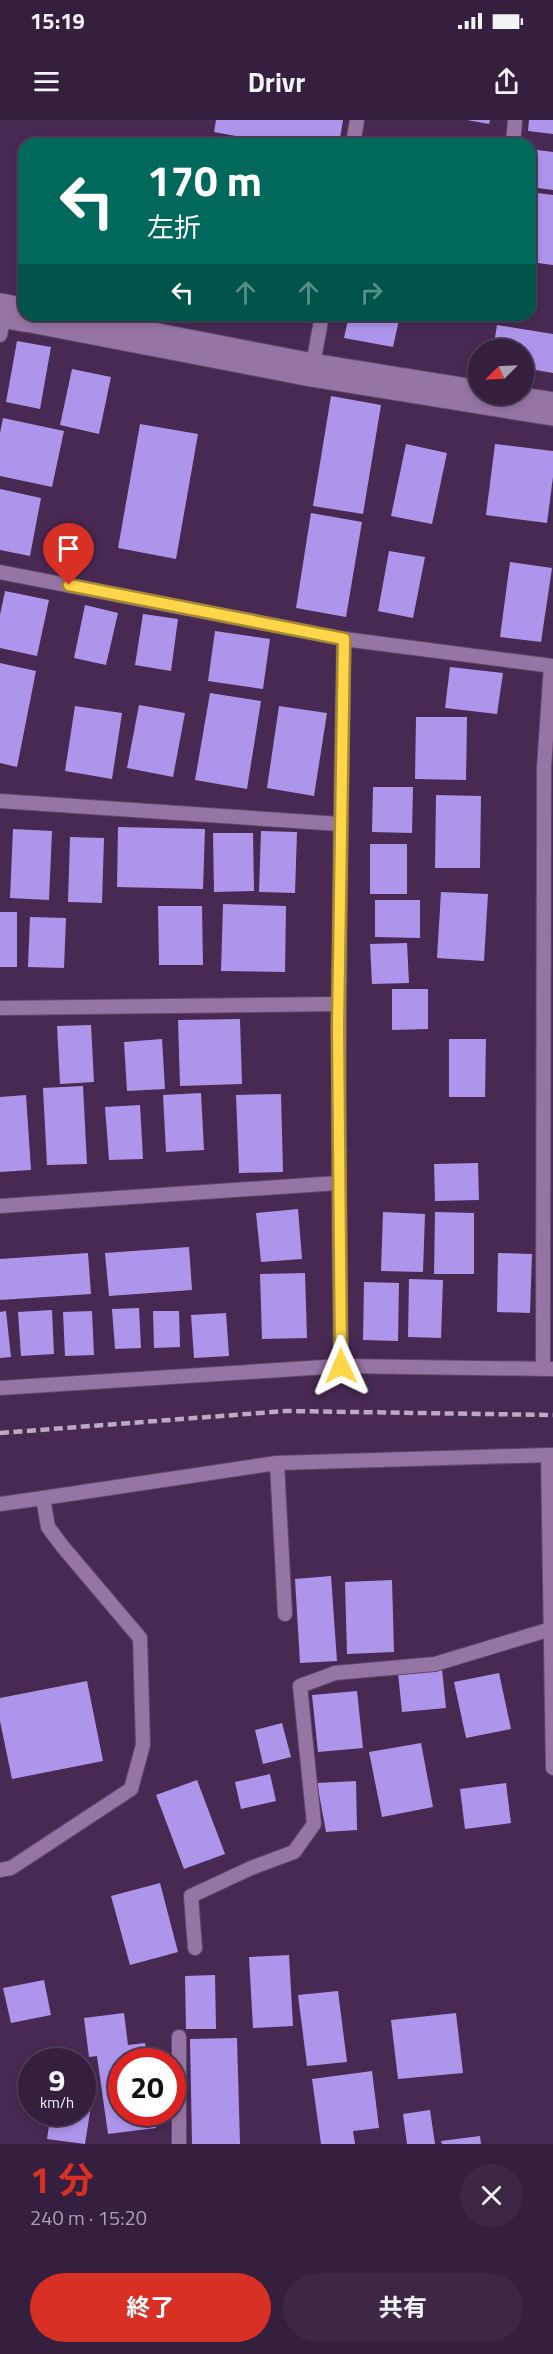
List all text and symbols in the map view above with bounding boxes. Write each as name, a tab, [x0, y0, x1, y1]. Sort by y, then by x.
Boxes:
text: 15:19	[30, 4, 85, 38]
text: Drivr	[248, 61, 305, 102]
icon: menu	[30, 65, 63, 98]
icon: share	[490, 65, 523, 98]
text: 170 m	[147, 148, 262, 212]
icon: left	[48, 162, 126, 240]
text: 左折	[147, 206, 201, 247]
icon: left	[166, 276, 199, 309]
icon: ahead	[229, 276, 262, 309]
icon: ahead	[292, 276, 325, 309]
icon: right	[355, 276, 388, 309]
north arrow	[468, 339, 534, 405]
map controls	[468, 339, 534, 405]
pin	[43, 523, 94, 585]
icon: arrive	[52, 532, 85, 565]
position arrow	[309, 1334, 373, 1398]
speed limit sign: 20	[108, 2048, 186, 2126]
text: 9	[49, 2057, 65, 2103]
text: km/h	[40, 2091, 74, 2114]
text: 1 分	[30, 2152, 94, 2207]
button: close	[460, 2164, 523, 2227]
text: 240 m · 15:20	[30, 2202, 147, 2233]
button: 終了	[30, 2273, 271, 2342]
button: 共有	[283, 2273, 523, 2342]

